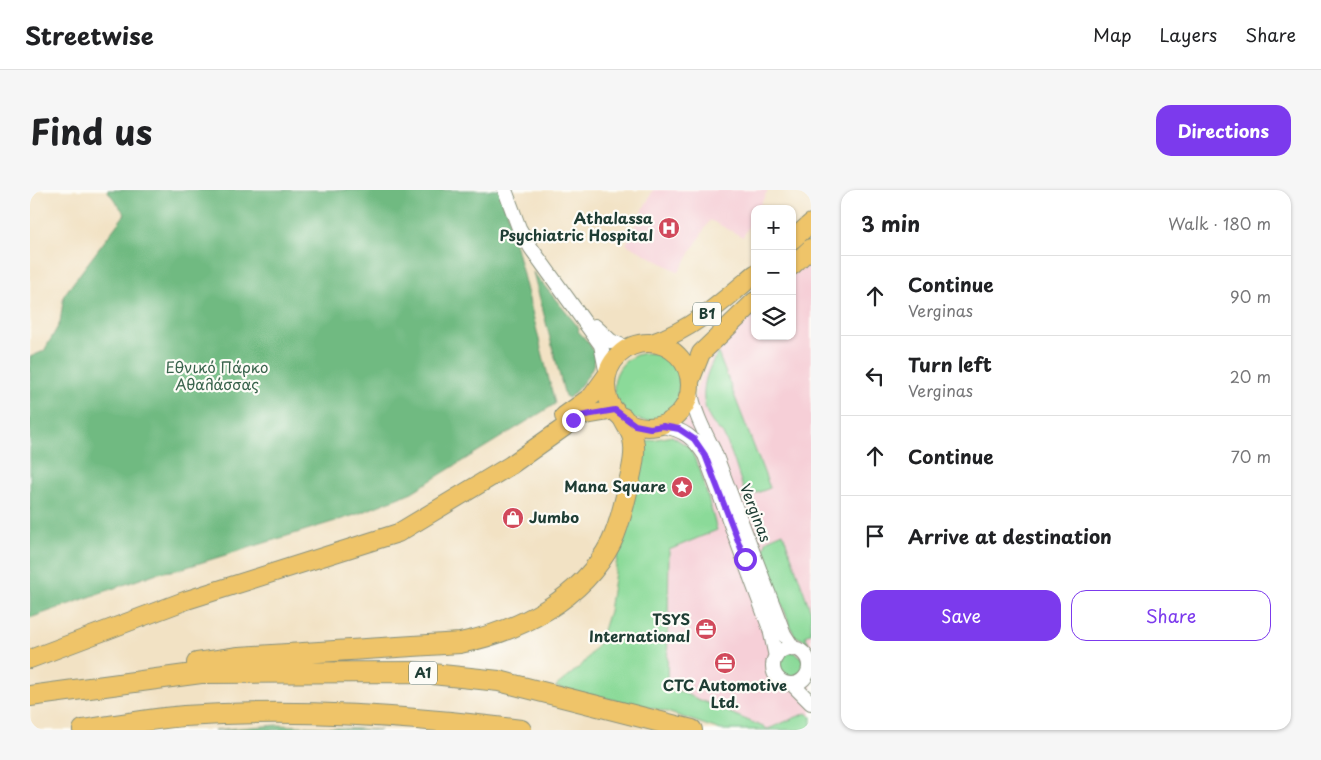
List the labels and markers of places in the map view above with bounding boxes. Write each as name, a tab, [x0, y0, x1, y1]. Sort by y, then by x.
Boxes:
place label: Athalassa Psychiatric Hospital	[499, 206, 653, 246]
hospital icon: Athalassa Psychiatric Hospital	[657, 216, 681, 240]
place label: Mana Square	[564, 474, 666, 497]
place icon: Mana Square	[670, 475, 694, 499]
place label: Jumbo	[529, 505, 579, 528]
shop icon: Jumbo	[501, 506, 525, 530]
place label: TSYS International	[589, 607, 690, 647]
office icon: TSYS International	[694, 617, 718, 641]
office icon: CTC Automotive Ltd.	[713, 651, 737, 675]
place label: CTC Automotive Ltd.	[663, 673, 787, 713]

